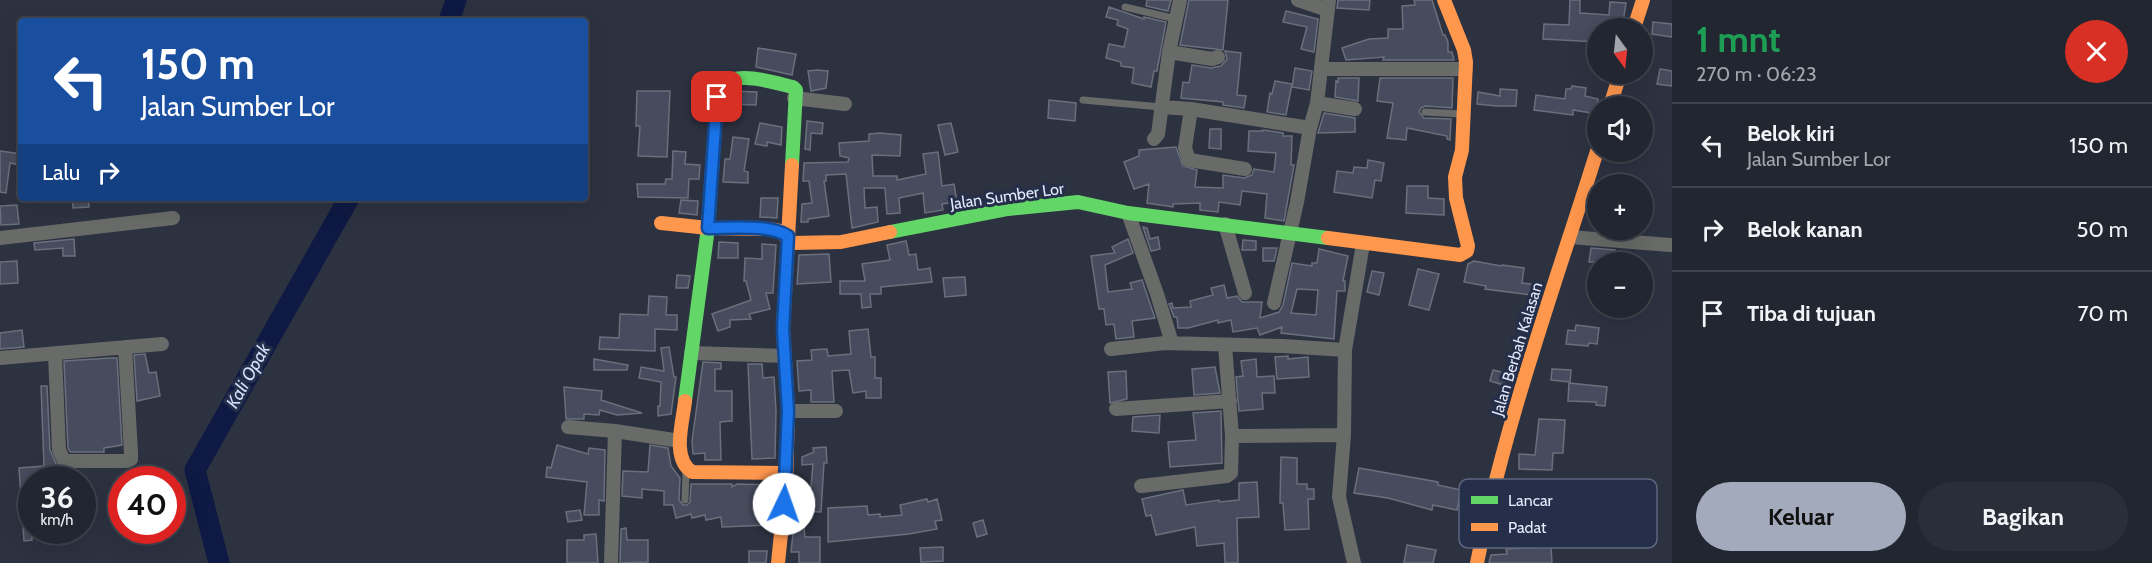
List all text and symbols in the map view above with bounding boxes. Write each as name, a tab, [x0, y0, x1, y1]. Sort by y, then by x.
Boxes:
text: 1 mnt	[1696, 17, 1781, 61]
north arrow	[1587, 18, 1653, 84]
map controls	[1587, 18, 1653, 318]
button: close	[2065, 20, 2128, 83]
text: 150 m	[141, 38, 255, 90]
icon: left	[42, 42, 120, 120]
text: 270 m · 06:23	[1696, 62, 1817, 86]
pin	[691, 71, 742, 122]
icon: arrive	[700, 80, 733, 113]
text: Jalan Sumber Lor	[141, 90, 335, 123]
button: sound	[1587, 96, 1653, 162]
text: Belok kiri	[1747, 120, 1834, 147]
icon: left	[1696, 129, 1729, 162]
text: 150 m	[2069, 132, 2128, 159]
text: Jalan Sumber Lor	[1747, 147, 1890, 171]
icon: right	[92, 156, 125, 189]
text: Lalu	[42, 159, 80, 186]
button: +	[1587, 174, 1653, 240]
street label: Jalan Sumber Lor	[948, 178, 1066, 214]
icon: right	[1696, 213, 1729, 246]
text: Belok kanan	[1747, 216, 1863, 243]
text: 50 m	[2076, 216, 2128, 243]
button: −	[1587, 252, 1653, 318]
street label: Jalan Berbah Kalasan	[1487, 280, 1546, 419]
icon: arrive	[1696, 297, 1729, 330]
text: Tiba di tujuan	[1747, 300, 1876, 327]
text: 70 m	[2078, 300, 2128, 327]
water label: Kali Opak	[221, 339, 275, 412]
speed limit sign: 40	[108, 466, 186, 544]
position arrow	[752, 472, 816, 536]
text: 36	[40, 479, 74, 516]
legend	[1459, 479, 1657, 548]
button: Keluar	[1696, 482, 1906, 551]
button: Bagikan	[1918, 482, 2128, 551]
text: Lancar	[1508, 491, 1554, 510]
text: km/h	[41, 511, 73, 529]
text: Padat	[1508, 518, 1547, 537]

